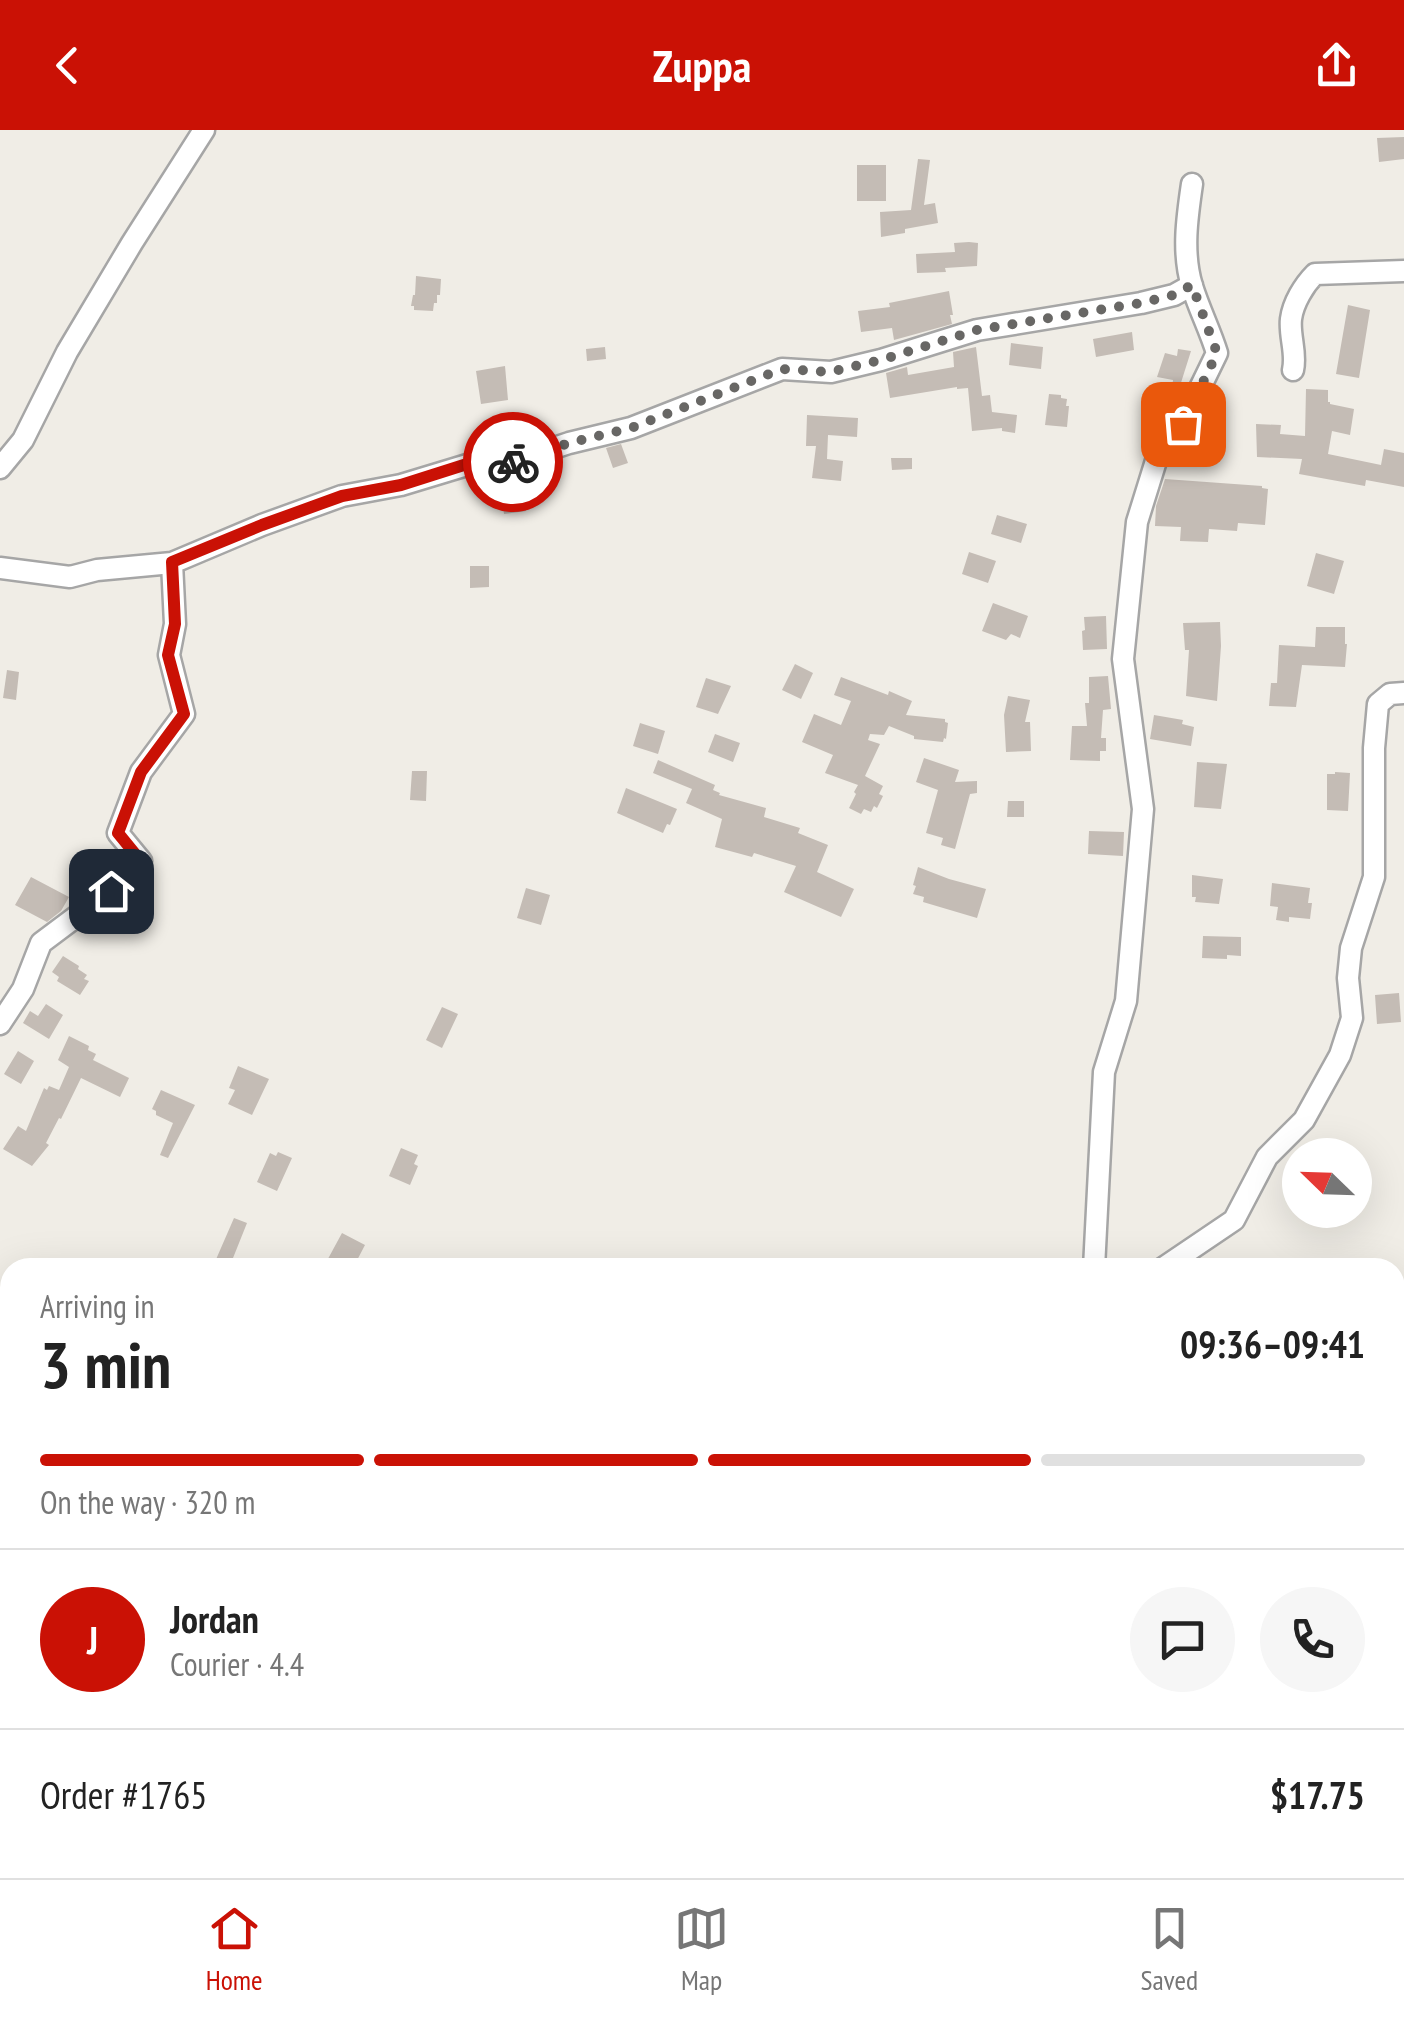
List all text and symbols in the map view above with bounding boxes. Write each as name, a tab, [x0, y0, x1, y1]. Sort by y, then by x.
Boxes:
text: Zuppa	[653, 36, 751, 94]
icon: back	[40, 38, 95, 93]
icon: share	[1309, 38, 1364, 93]
pin	[1141, 382, 1226, 467]
icon: bag	[1156, 397, 1211, 452]
courier	[463, 412, 563, 512]
icon: bike	[486, 435, 541, 490]
pin	[69, 849, 154, 934]
icon: home	[84, 864, 139, 919]
north arrow	[1282, 1138, 1372, 1228]
map controls	[1282, 1138, 1372, 1228]
text: Arriving in	[40, 1285, 155, 1327]
text: 09:36–09:41	[1180, 1319, 1365, 1368]
text: 3 min	[40, 1322, 171, 1406]
text: On the way · 320 m	[40, 1481, 255, 1523]
button: chat	[1130, 1587, 1235, 1692]
button: phone	[1260, 1587, 1365, 1692]
text: Jordan	[170, 1594, 259, 1643]
text: J	[87, 1615, 98, 1664]
text: Courier · 4.4	[170, 1643, 304, 1685]
text: Order #1765	[40, 1770, 207, 1819]
text: $17.75	[1270, 1770, 1365, 1819]
tab: Home	[206, 1901, 263, 1998]
tab: Map	[674, 1901, 729, 1998]
tab: Saved	[1141, 1901, 1198, 1998]

